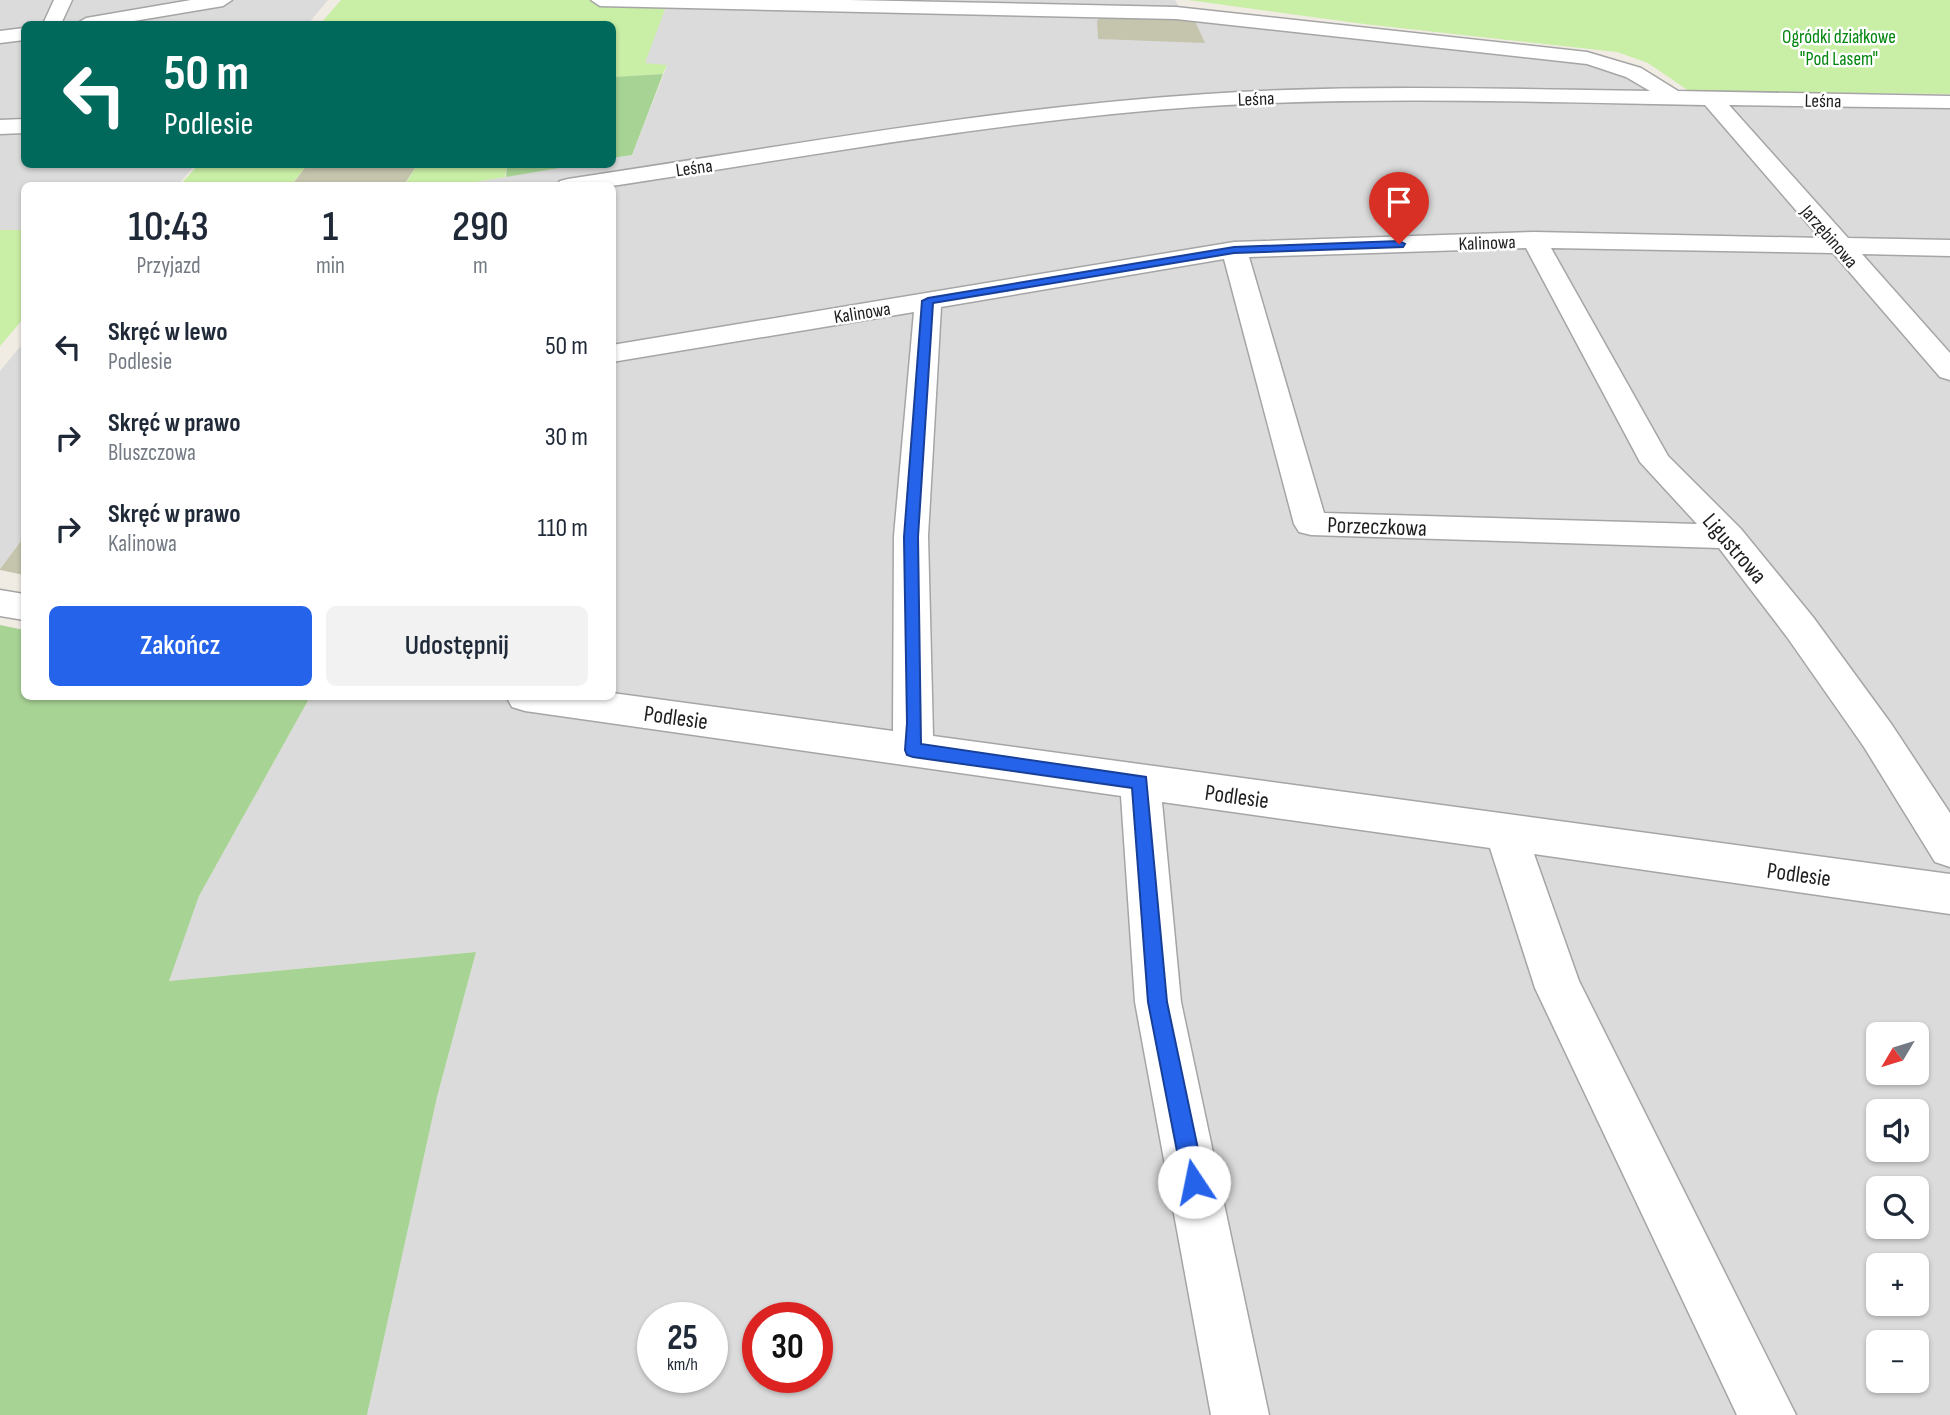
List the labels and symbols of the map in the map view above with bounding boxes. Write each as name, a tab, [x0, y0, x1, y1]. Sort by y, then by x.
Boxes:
park label: Ogródki działkowe "Pod Lasem"	[1782, 26, 1896, 71]
street label: Leśna	[1237, 87, 1275, 112]
street label: Leśna	[1804, 90, 1842, 113]
street label: Leśna	[674, 155, 714, 182]
pin	[1369, 172, 1429, 244]
street label: Jarzębinowa	[1795, 200, 1862, 273]
street label: Kalinowa	[1458, 231, 1516, 256]
street label: Kalinowa	[832, 298, 892, 329]
street label: Ligustrowa	[1696, 508, 1772, 590]
street label: Porzeczkowa	[1327, 511, 1427, 543]
street label: Podlesie	[642, 700, 710, 736]
street label: Podlesie	[1203, 779, 1271, 815]
street label: Podlesie	[1765, 857, 1833, 893]
north arrow	[1866, 1022, 1928, 1085]
position arrow	[1157, 1145, 1231, 1219]
speed limit sign: 30	[742, 1302, 833, 1393]

